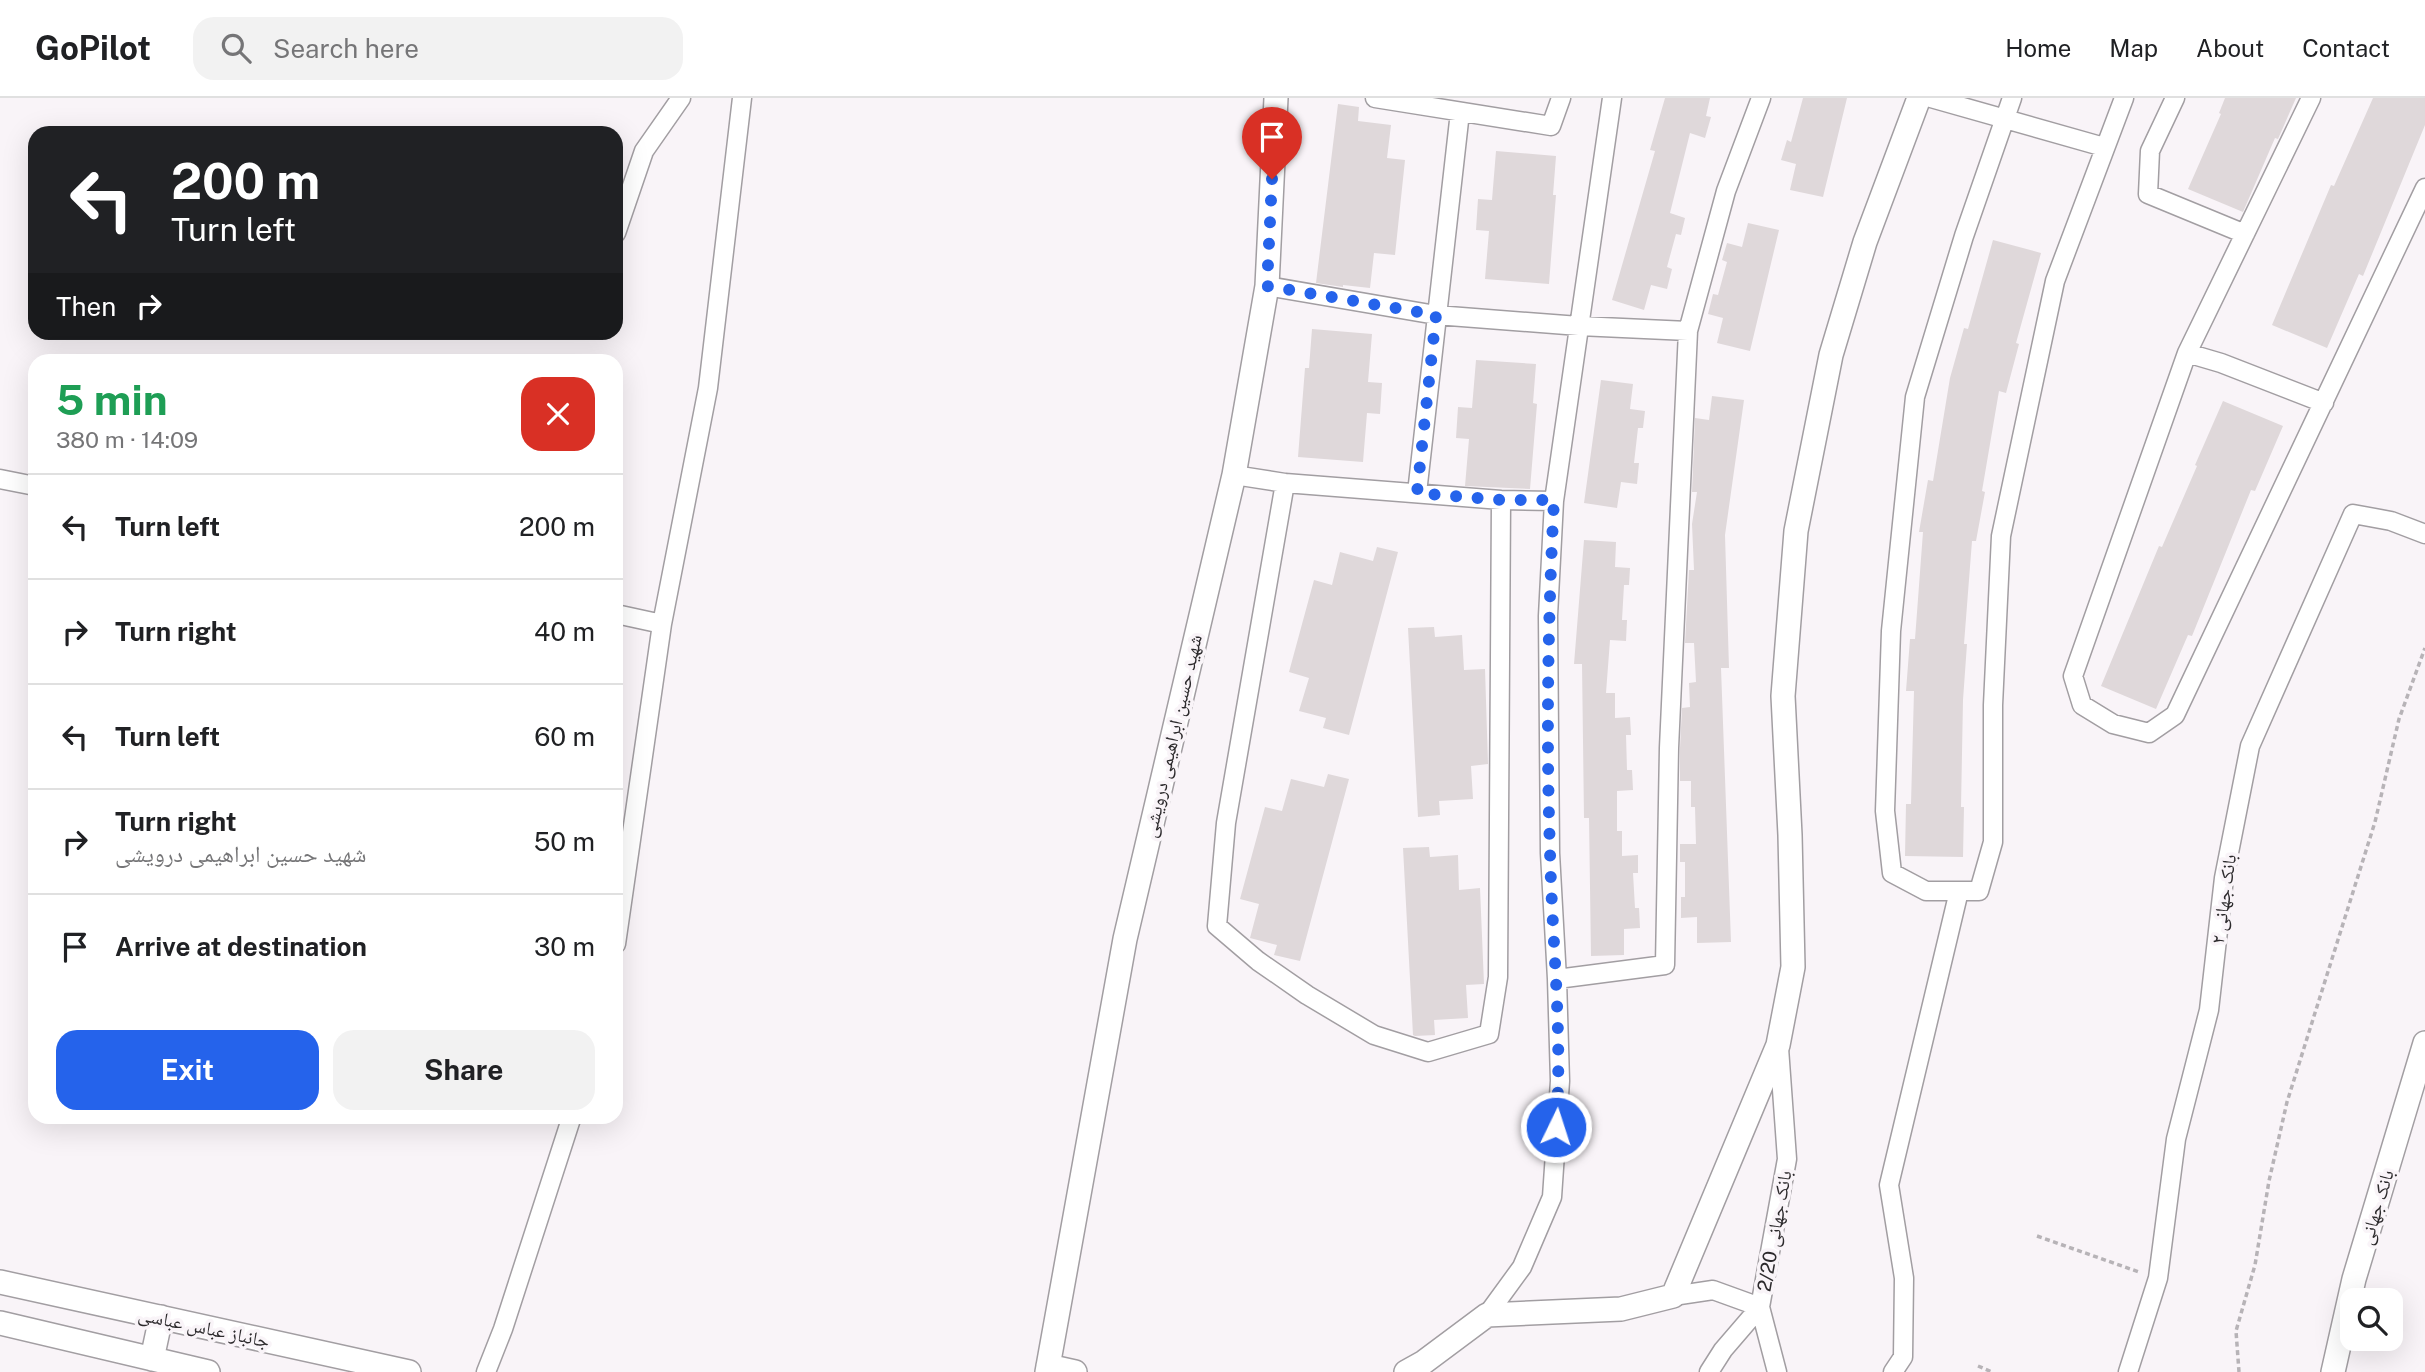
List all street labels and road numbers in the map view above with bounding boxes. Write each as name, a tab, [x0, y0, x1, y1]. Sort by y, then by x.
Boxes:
street label: شهید حسین ابراهیمی درویشی	[1138, 632, 1207, 840]
street label: بانک جهانی ۲	[2206, 853, 2241, 945]
street label: بانک جهانی	[2354, 1167, 2399, 1247]
street label: بانک جهانی 2/20	[1753, 1169, 1796, 1293]
street label: جانباز عباس عباسی	[136, 1302, 272, 1353]

